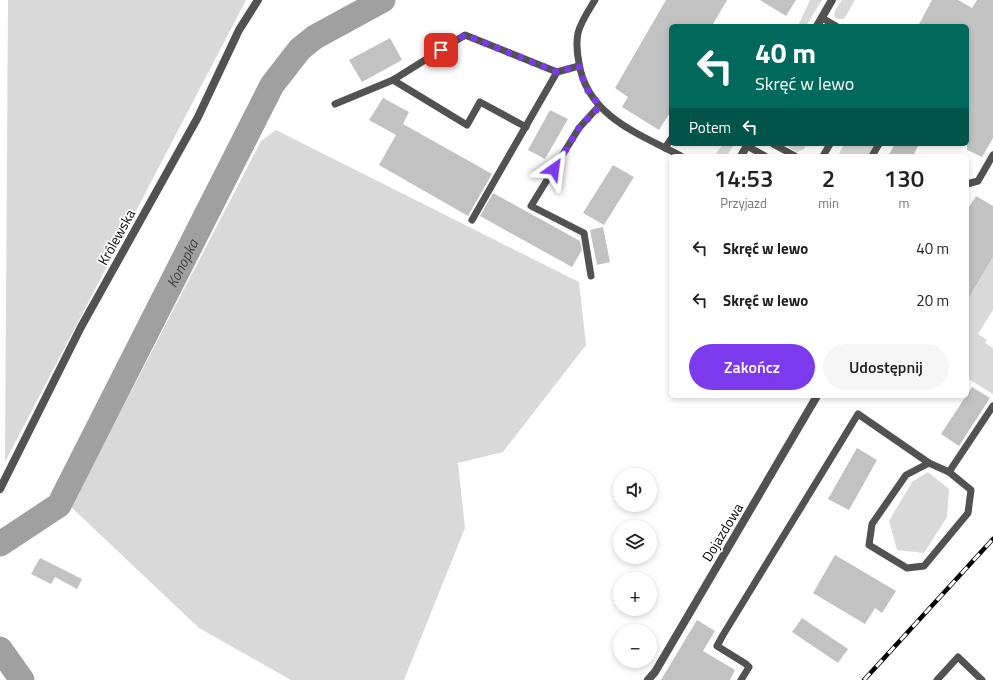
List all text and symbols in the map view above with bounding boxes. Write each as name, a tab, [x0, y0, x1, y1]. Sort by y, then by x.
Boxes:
text: 40 m	[755, 31, 816, 74]
pin	[424, 33, 458, 67]
icon: arrive	[430, 39, 452, 61]
icon: left	[689, 40, 741, 92]
text: Skręć w lewo	[755, 70, 854, 97]
text: Potem	[689, 116, 731, 139]
icon: left	[739, 116, 761, 138]
position arrow	[533, 148, 575, 190]
text: 14:53	[714, 160, 773, 196]
text: 2	[822, 160, 835, 196]
text: 130	[884, 160, 924, 196]
text: Przyjazd	[720, 193, 767, 213]
text: min	[818, 193, 839, 213]
text: m	[899, 193, 909, 213]
street label: Królewska	[92, 205, 140, 269]
water label: Konopka	[160, 234, 204, 291]
icon: left	[689, 237, 711, 259]
text: Skręć w lewo	[723, 237, 808, 260]
text: 40 m	[916, 237, 949, 260]
icon: left	[689, 289, 711, 311]
text: Skręć w lewo	[723, 289, 808, 312]
text: 20 m	[916, 289, 949, 312]
button: Zakończ	[689, 344, 815, 390]
button: Udostępnij	[823, 344, 949, 390]
map controls	[613, 468, 657, 668]
button: sound	[613, 468, 657, 512]
street label: Dojazdowa	[696, 499, 748, 565]
button: layers	[613, 520, 657, 564]
button: +	[613, 572, 657, 616]
button: −	[613, 624, 657, 668]

